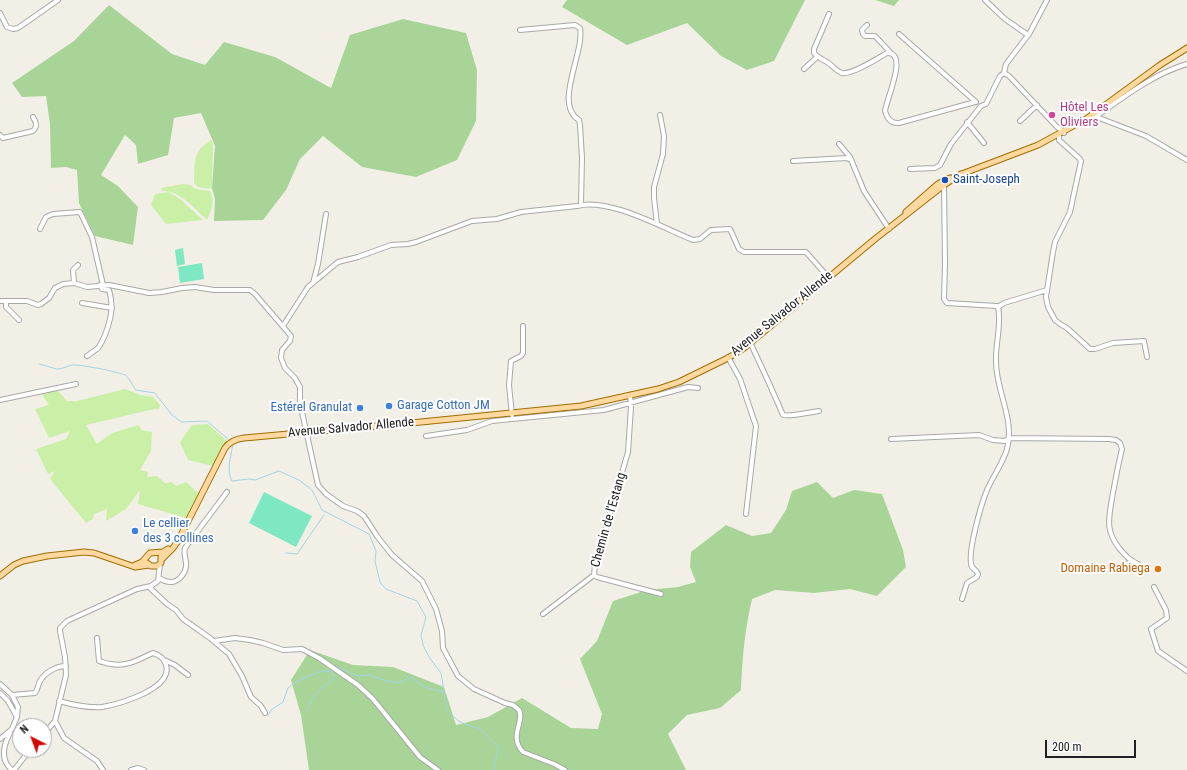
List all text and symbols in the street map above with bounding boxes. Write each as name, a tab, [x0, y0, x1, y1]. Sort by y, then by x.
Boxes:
place label: Hôtel Les Oliviers	[1060, 100, 1109, 131]
marker: Hôtel Les Oliviers	[1047, 110, 1057, 120]
place label: Saint-Joseph	[953, 172, 1020, 188]
marker: Saint-Joseph	[940, 175, 950, 185]
street label: Avenue Salvador Allende	[728, 268, 836, 360]
place label: Garage Cotton JM	[397, 398, 490, 414]
place label: Estérel Granulat	[271, 400, 352, 416]
marker: Garage Cotton JM	[384, 401, 394, 411]
marker: Estérel Granulat	[355, 403, 365, 413]
street label: Avenue Salvador Allende	[287, 415, 415, 441]
street label: Chemin de l'Estang	[588, 471, 630, 569]
place label: Le cellier des 3 collines	[143, 516, 214, 547]
marker: Le cellier des 3 collines	[130, 526, 140, 536]
place label: Domaine Rabiega	[1060, 561, 1150, 577]
marker: Domaine Rabiega	[1153, 564, 1163, 574]
north arrow	[12, 718, 52, 758]
text: N	[17, 722, 31, 737]
scale bar	[1047, 732, 1138, 758]
text: 200 m	[1052, 740, 1082, 754]

